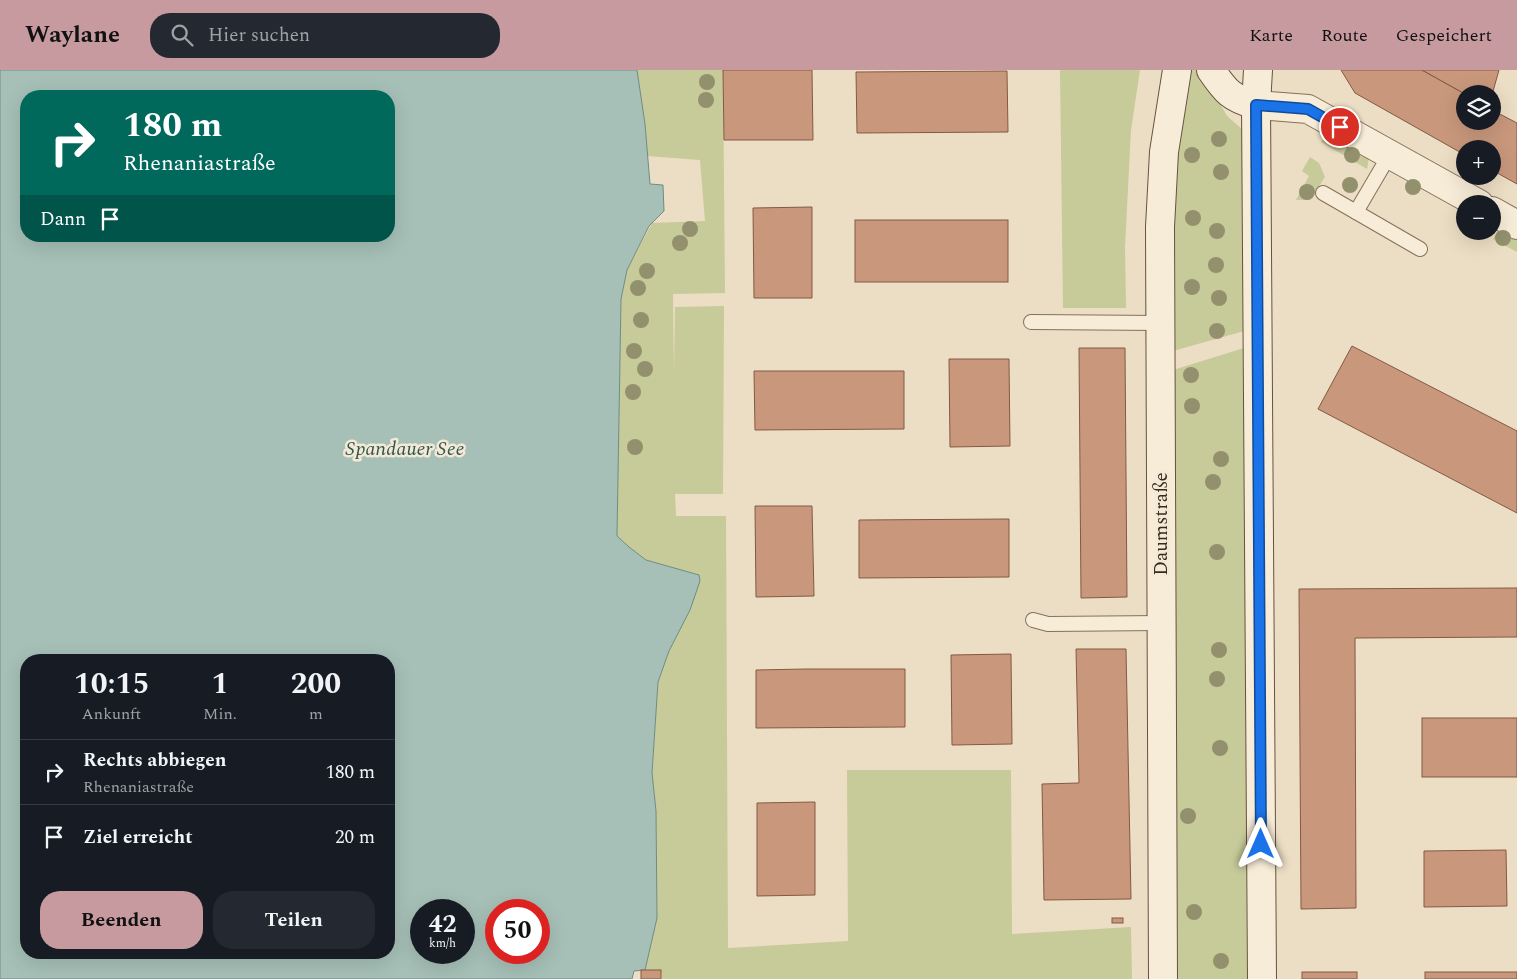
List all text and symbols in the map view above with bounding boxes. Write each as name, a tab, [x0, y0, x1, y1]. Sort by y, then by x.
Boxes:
search box	[150, 13, 500, 58]
text: Waylane	[25, 17, 120, 53]
icon: search	[168, 21, 196, 49]
text: Hier suchen	[208, 21, 310, 50]
text: Karte	[1249, 22, 1293, 49]
text: Route	[1321, 22, 1368, 49]
text: Gespeichert	[1396, 22, 1492, 49]
map controls	[1456, 85, 1501, 240]
button: layers	[1456, 85, 1501, 130]
text: 180 m	[123, 99, 222, 152]
pin	[1319, 106, 1361, 148]
icon: right	[40, 110, 105, 175]
icon: arrive	[1326, 113, 1354, 141]
button: +	[1456, 140, 1501, 185]
text: Rhenaniastraße	[123, 147, 276, 180]
button: −	[1456, 195, 1501, 240]
text: Dann	[40, 205, 86, 234]
icon: arrive	[96, 205, 124, 233]
water label: Spandauer See	[346, 434, 465, 464]
street label: Daumstraße	[1147, 472, 1176, 576]
text: 10:15	[74, 661, 149, 707]
text: 1	[212, 661, 228, 707]
text: 200	[291, 661, 341, 707]
text: Ankunft	[82, 702, 141, 726]
text: Min.	[203, 702, 237, 726]
text: m	[309, 702, 323, 726]
text: Rechts abbiegen	[83, 746, 227, 775]
icon: right	[40, 758, 68, 786]
text: 180 m	[325, 758, 375, 787]
text: Rhenaniastraße	[83, 775, 194, 799]
position arrow	[1234, 817, 1286, 869]
icon: arrive	[40, 823, 68, 851]
text: Ziel erreicht	[83, 823, 193, 852]
text: 20 m	[335, 823, 375, 852]
button: Beenden	[40, 891, 203, 949]
button: Teilen	[213, 891, 375, 949]
speed limit sign: 50	[485, 899, 550, 964]
text: 42	[428, 906, 457, 944]
text: km/h	[429, 934, 456, 953]

